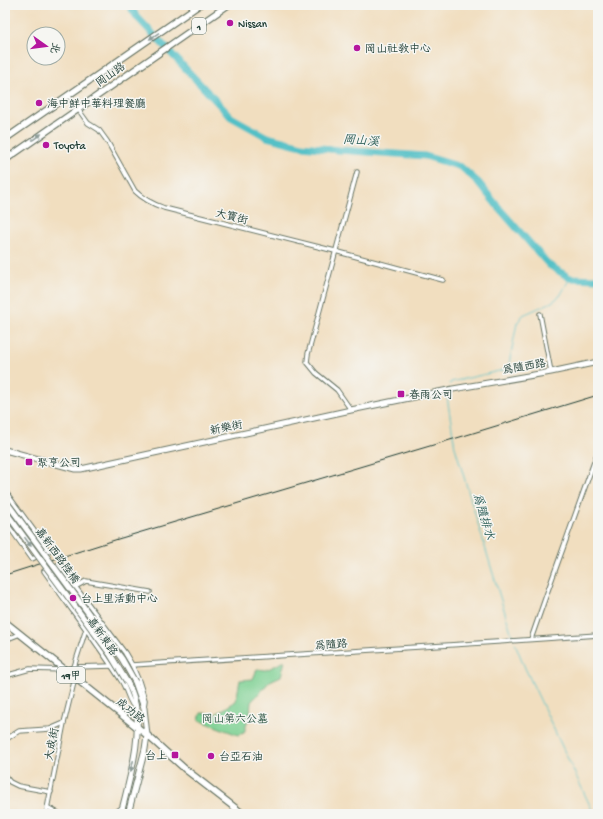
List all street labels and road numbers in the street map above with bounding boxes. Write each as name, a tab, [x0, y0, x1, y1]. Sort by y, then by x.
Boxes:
road number: 1	[192, 18, 206, 34]
street label: 岡山路	[94, 60, 128, 90]
street label: 大寶街	[214, 207, 250, 228]
street label: 為隨西路	[501, 357, 547, 378]
street label: 新樂街	[209, 417, 245, 438]
street label: 嘉新西路陸橋	[32, 525, 81, 586]
street label: 嘉新東路	[84, 615, 120, 659]
street label: 為隨路	[314, 638, 348, 653]
road number: 19甲	[57, 667, 85, 683]
street label: 成功路	[113, 696, 147, 726]
street label: 大成街	[43, 726, 62, 762]

